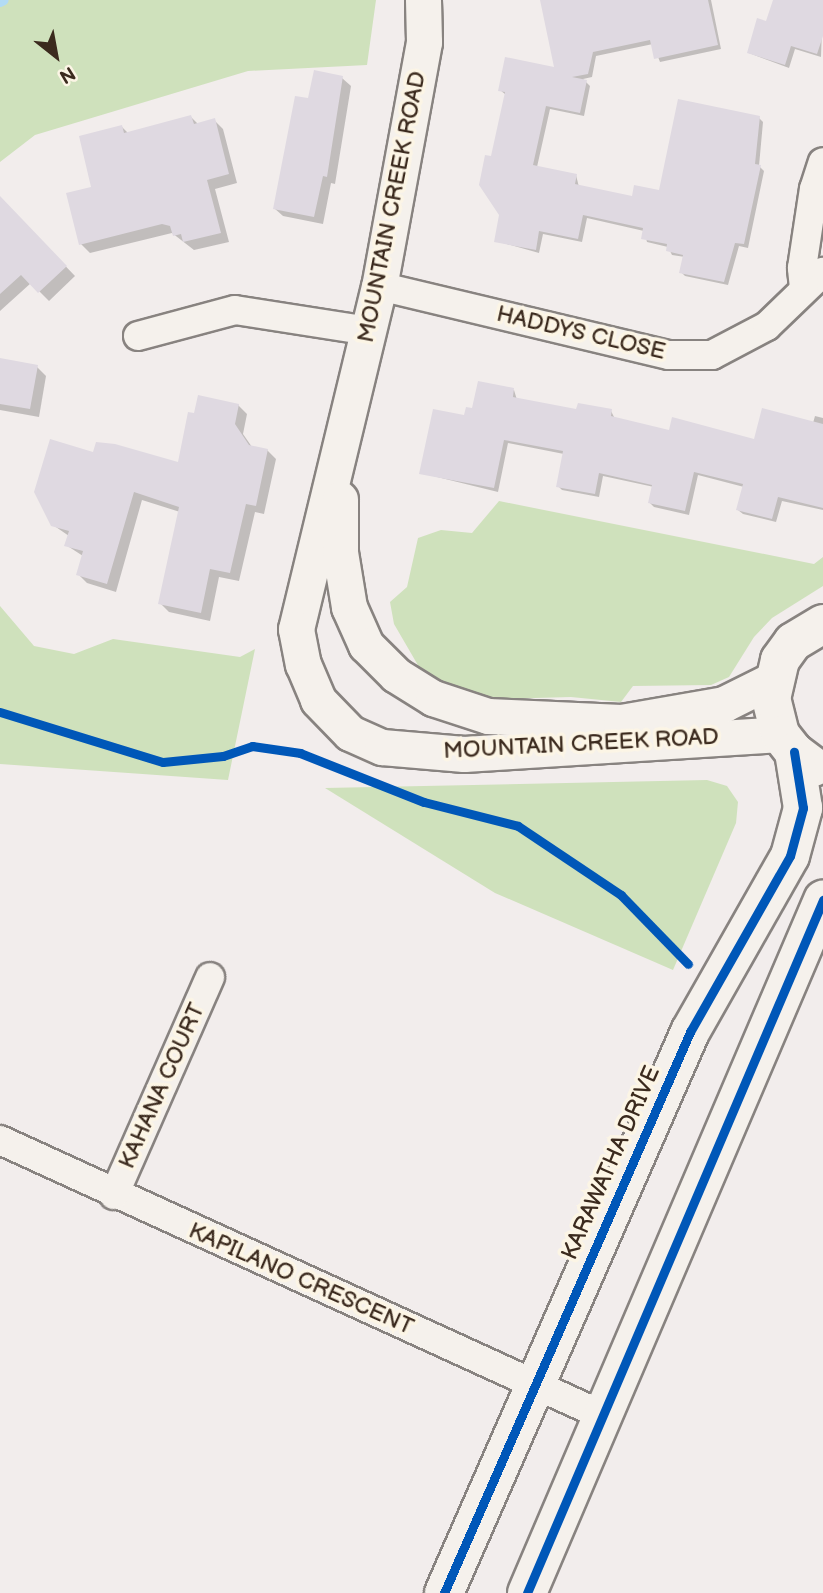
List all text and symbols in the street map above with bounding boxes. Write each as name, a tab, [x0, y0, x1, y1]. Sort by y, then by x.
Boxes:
north arrow	[21, 21, 91, 91]
text: N	[55, 61, 79, 88]
street label: MOUNTAIN CREEK ROAD	[352, 69, 432, 345]
street label: HADDYS CLOSE	[494, 300, 668, 366]
street label: MOUNTAIN CREEK ROAD	[443, 723, 719, 765]
street label: KAHANA COURT	[113, 999, 211, 1173]
street label: KARAWATHA DRIVE	[556, 1062, 666, 1264]
street label: KAPILANO CRESCENT	[184, 1217, 418, 1341]

